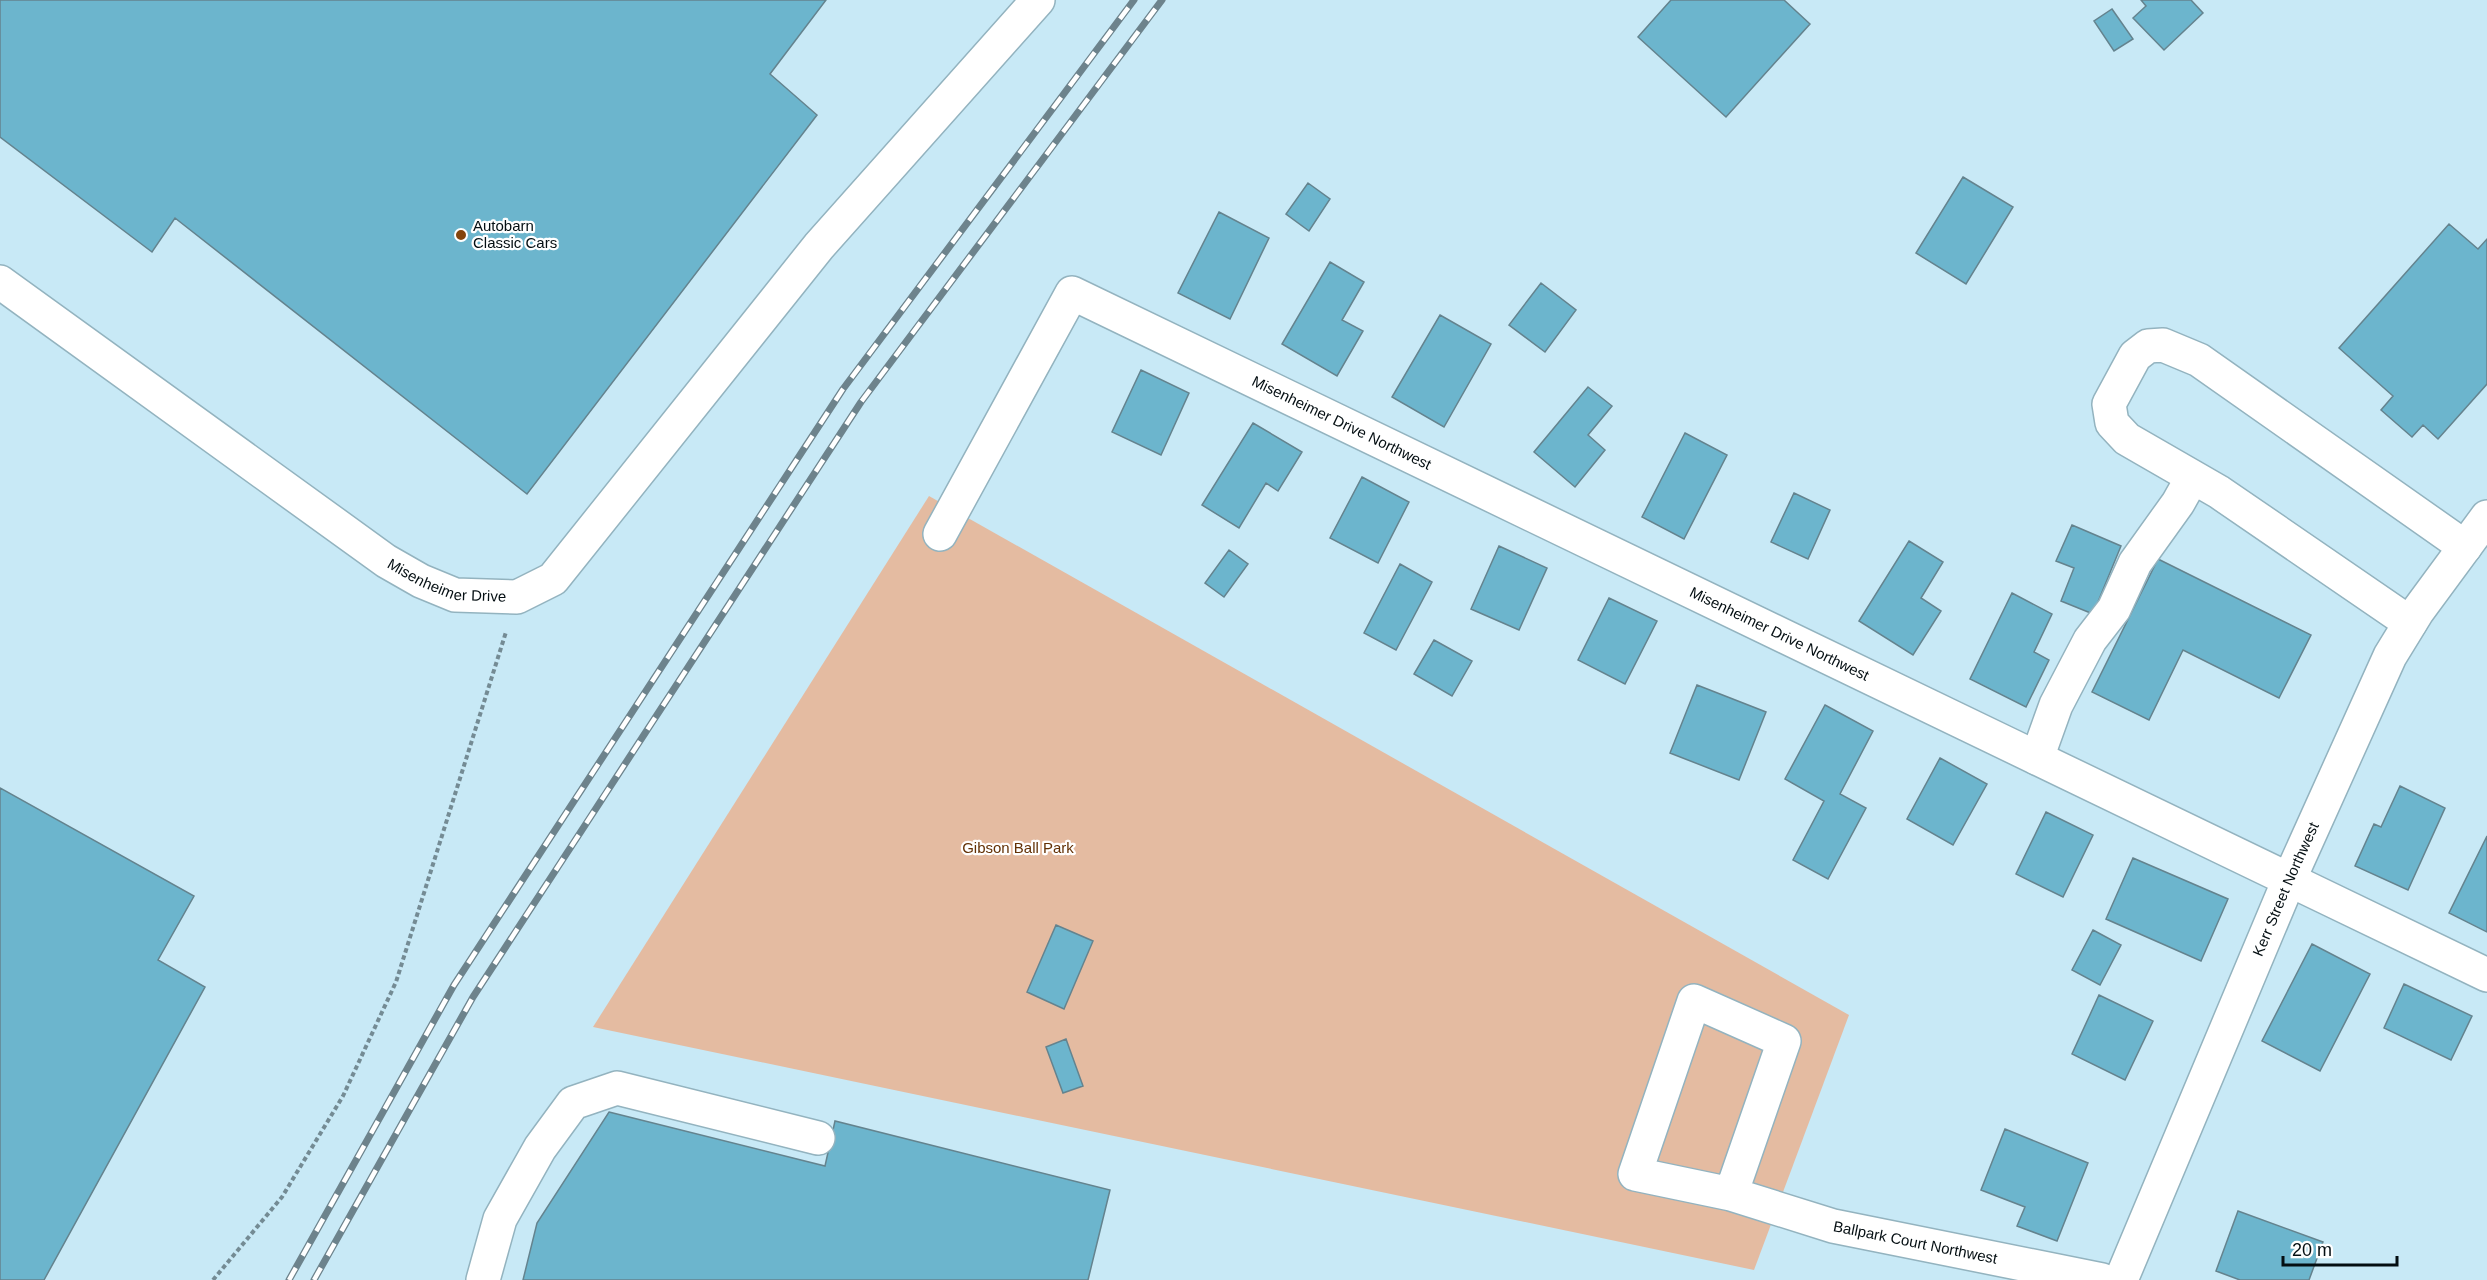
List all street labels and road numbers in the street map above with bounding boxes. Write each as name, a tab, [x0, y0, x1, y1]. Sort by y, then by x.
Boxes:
street label: Misenheimer Drive Northwest	[1249, 372, 1435, 473]
street label: Misenheimer Drive	[385, 555, 506, 605]
street label: Misenheimer Drive Northwest	[1687, 583, 1873, 684]
street label: Kerr Street Northwest	[2249, 819, 2322, 959]
street label: Ballpark Court Northwest	[1832, 1217, 2000, 1267]

